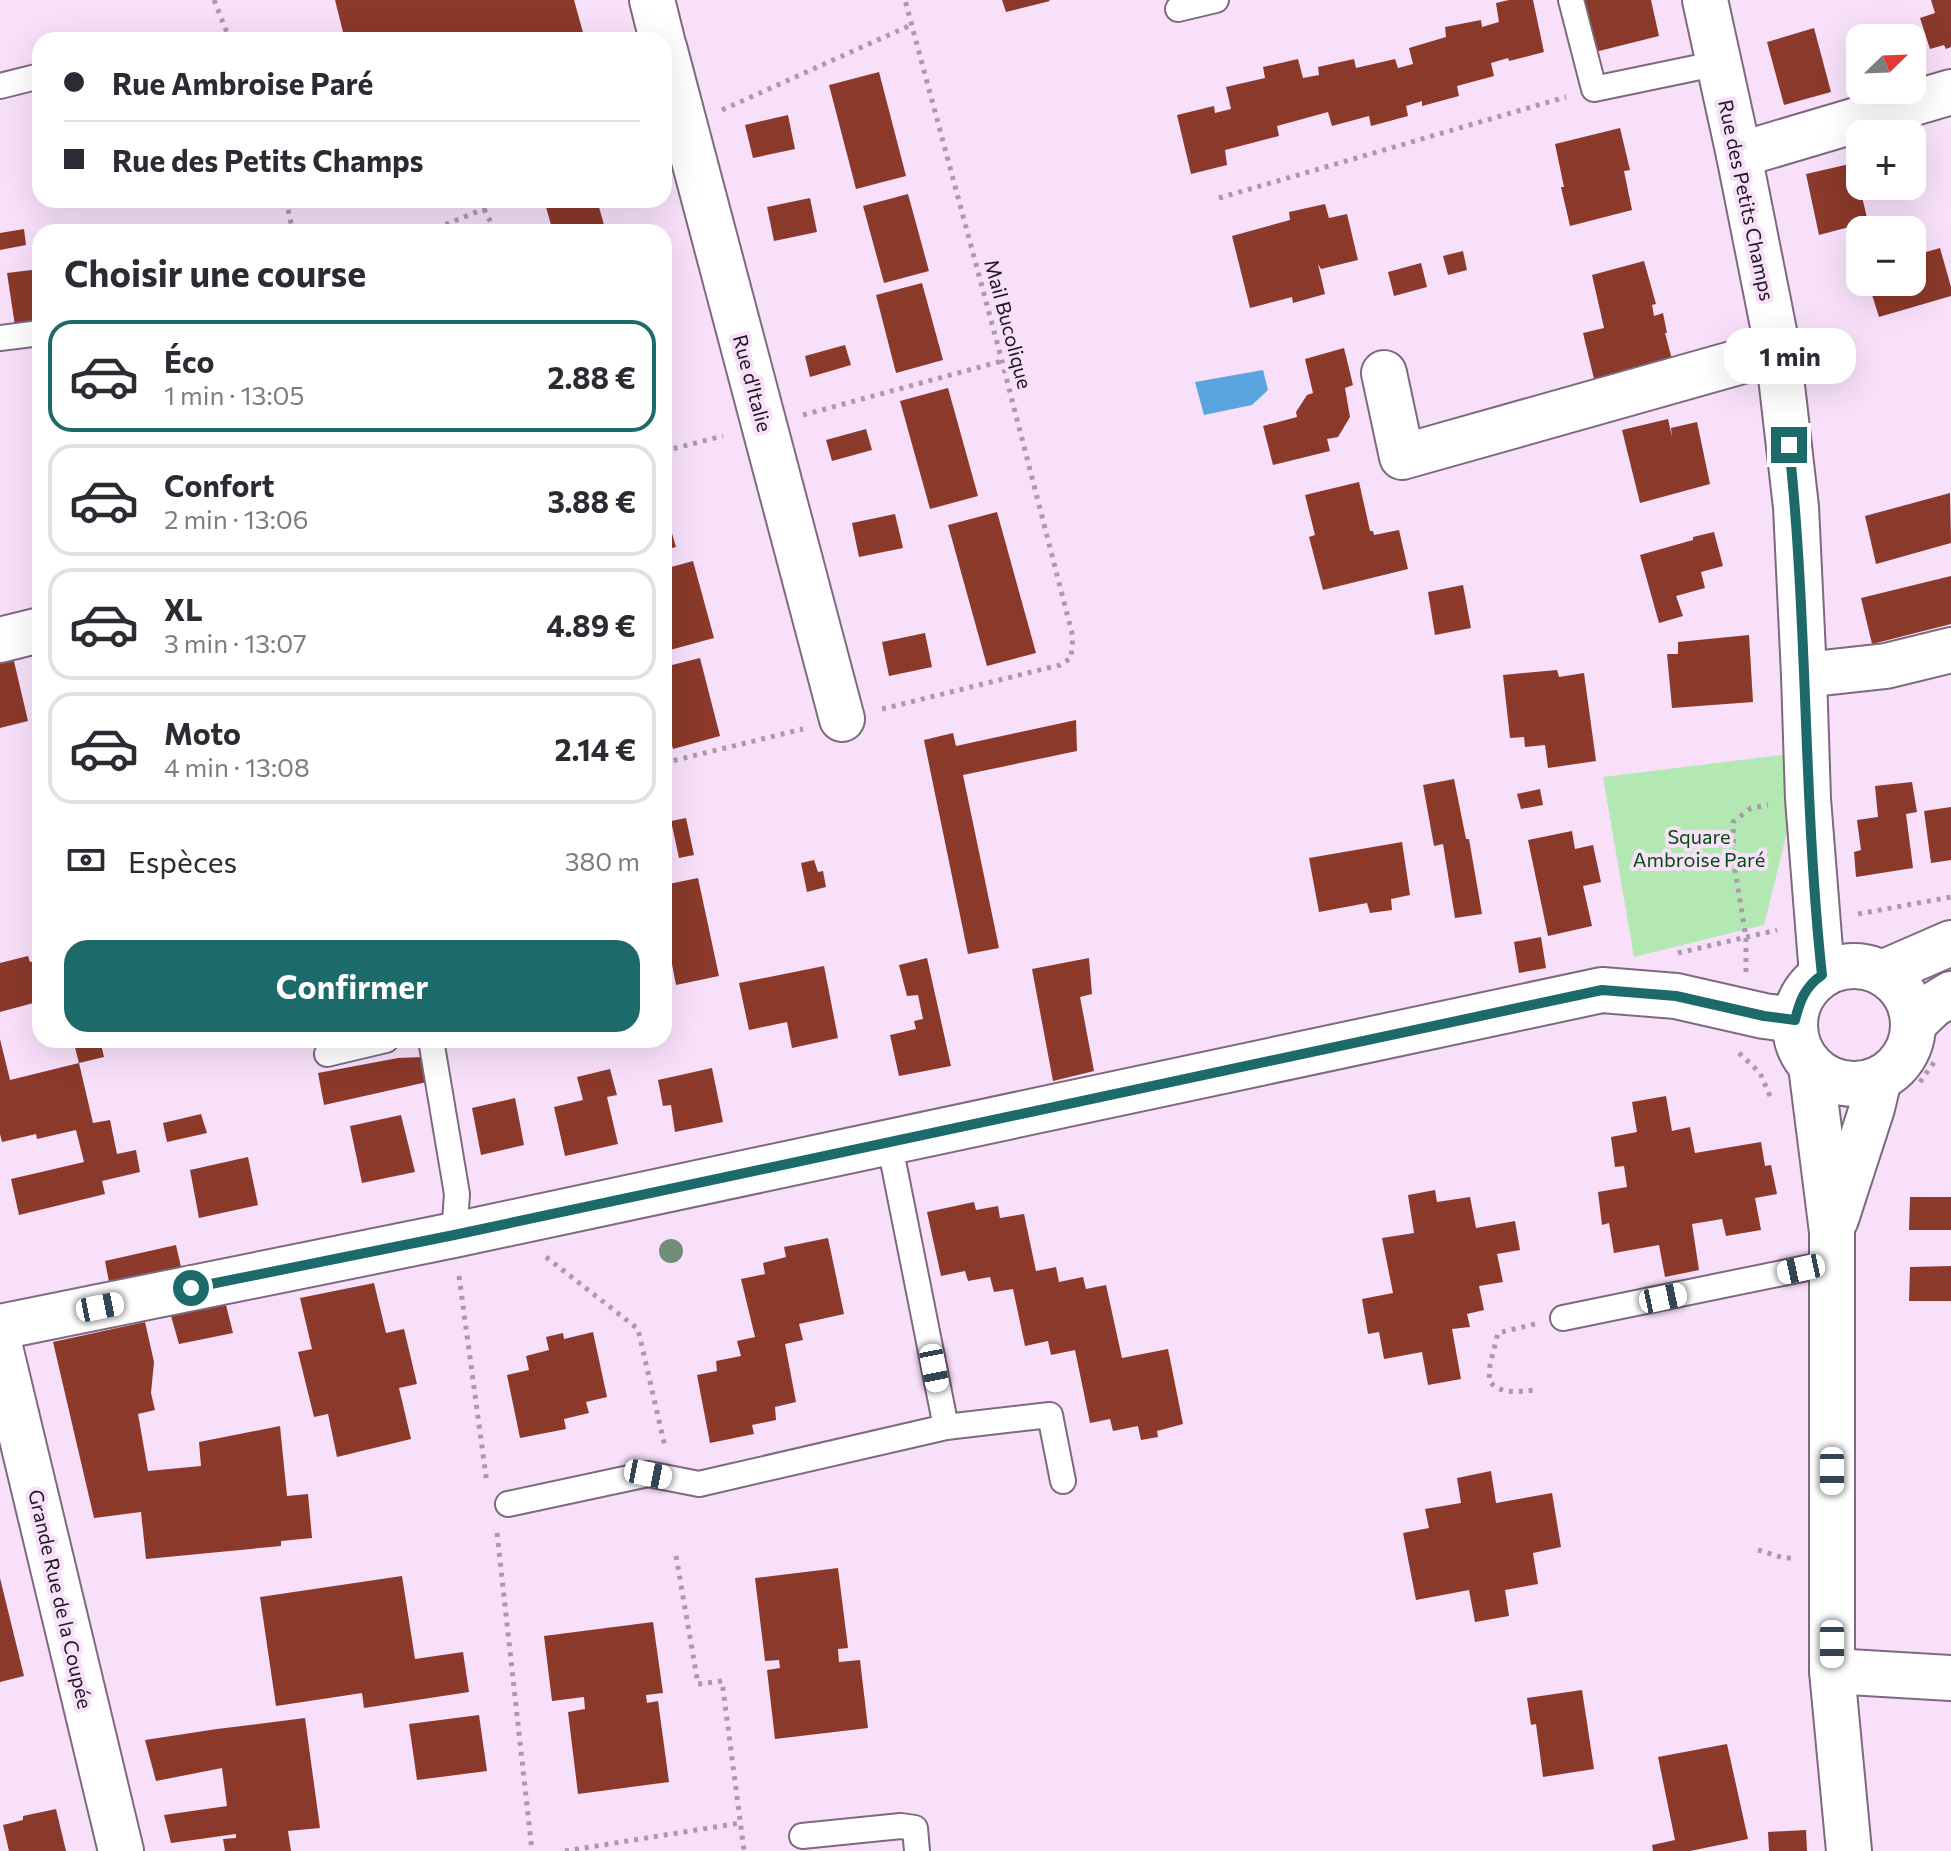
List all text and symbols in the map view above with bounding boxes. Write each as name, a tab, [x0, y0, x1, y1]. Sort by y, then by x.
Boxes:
north arrow	[1846, 24, 1926, 104]
map controls	[1846, 24, 1926, 296]
text: Rue Ambroise Paré	[112, 64, 373, 101]
street label: Rue des Petits Champs	[1714, 97, 1780, 303]
button: +	[1846, 120, 1926, 200]
text: Rue des Petits Champs	[112, 141, 424, 178]
button: −	[1846, 216, 1926, 296]
text: Choisir une course	[64, 250, 366, 294]
street label: Mail Bucolique	[980, 257, 1038, 391]
callout: 1 min	[1723, 329, 1855, 385]
street label: Rue d'Italie	[729, 332, 777, 434]
icon: car	[68, 340, 140, 412]
text: 1 min	[1759, 340, 1821, 371]
text: Éco	[164, 342, 214, 379]
text: 2.88 €	[547, 358, 636, 395]
text: 1 min · 13:05	[164, 379, 304, 410]
route end	[1771, 427, 1807, 463]
icon: car	[68, 464, 140, 536]
text: Confort	[164, 466, 275, 503]
text: 3.88 €	[547, 482, 636, 519]
text: 2 min · 13:06	[164, 503, 309, 534]
icon: car	[68, 588, 140, 660]
text: XL	[164, 590, 203, 627]
text: 4.89 €	[546, 606, 636, 643]
text: 3 min · 13:07	[164, 627, 307, 658]
icon: car	[68, 712, 140, 784]
text: Moto	[164, 714, 241, 751]
text: 2.14 €	[554, 730, 636, 767]
text: 4 min · 13:08	[164, 751, 310, 782]
park label: Square Ambroise Paré	[1633, 824, 1765, 871]
icon: cash	[64, 838, 108, 882]
text: Espèces	[128, 842, 237, 879]
text: 380 m	[565, 845, 640, 876]
button: Confirmer	[64, 940, 640, 1032]
car	[1775, 1252, 1827, 1286]
route start	[173, 1270, 209, 1306]
car	[1637, 1281, 1689, 1315]
car	[74, 1291, 126, 1323]
car	[918, 1342, 950, 1394]
car	[1820, 1447, 1844, 1495]
car	[622, 1458, 674, 1490]
street label: Grande Rue de la Coupée	[24, 1487, 98, 1711]
car	[1820, 1620, 1844, 1668]

